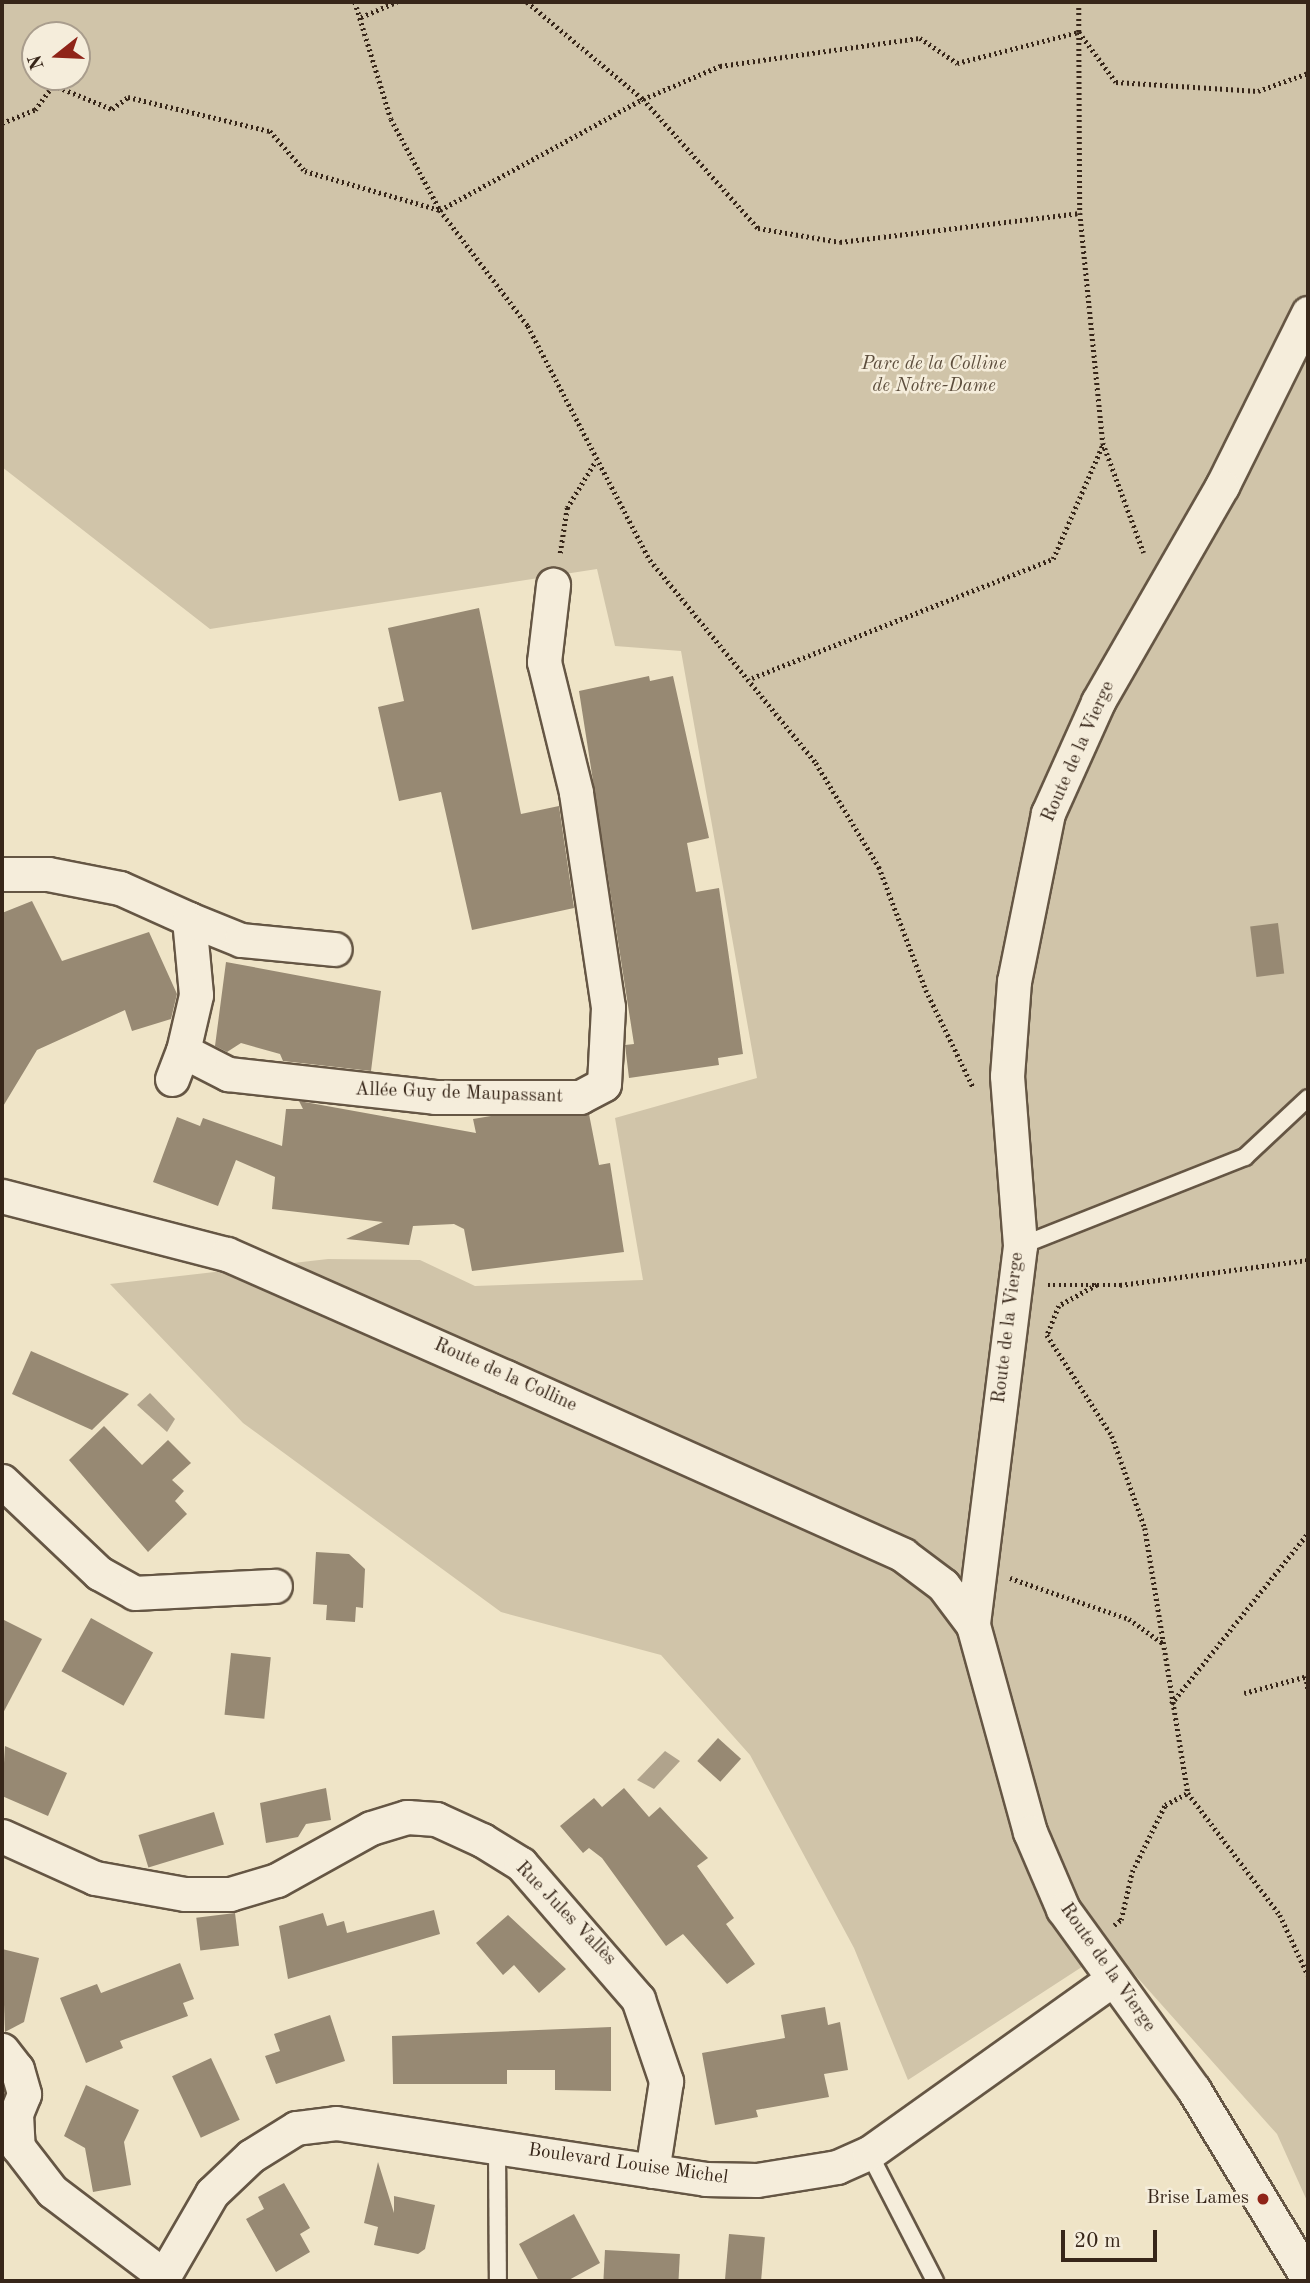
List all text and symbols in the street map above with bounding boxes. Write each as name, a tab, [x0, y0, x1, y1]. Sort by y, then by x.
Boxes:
north arrow	[21, 21, 91, 91]
text: N	[26, 52, 49, 72]
park label: Parc de la Colline de Notre-Dame	[861, 354, 1007, 398]
street label: Route de la Vierge	[1038, 678, 1120, 826]
street label: Allée Guy de Maupassant	[355, 1079, 563, 1109]
street label: Route de la Vierge	[988, 1251, 1030, 1405]
street label: Route de la Colline	[430, 1334, 580, 1418]
street label: Rue Jules Vallès	[510, 1857, 620, 1971]
street label: Route de la Vierge	[1054, 1899, 1160, 2037]
street label: Boulevard Louise Michel	[527, 2140, 729, 2190]
place label: Brise Lames	[1146, 2188, 1249, 2210]
marker: Brise Lames	[1255, 2191, 1271, 2207]
scale bar	[1065, 2216, 1161, 2260]
text: 20 m	[1074, 2231, 1121, 2252]

